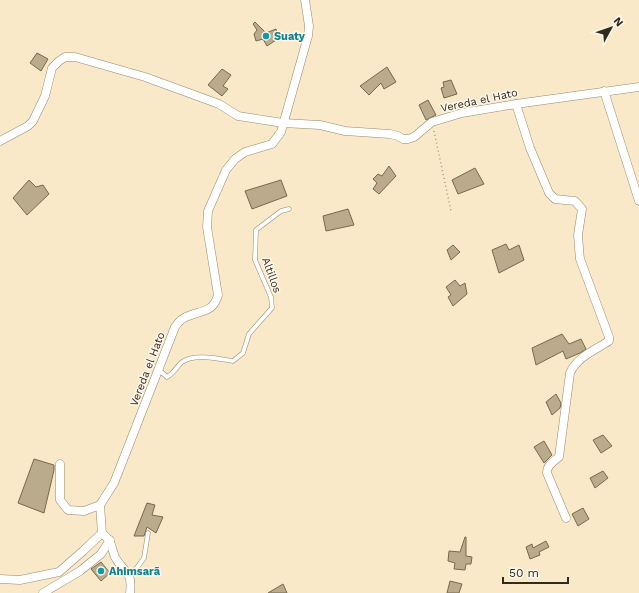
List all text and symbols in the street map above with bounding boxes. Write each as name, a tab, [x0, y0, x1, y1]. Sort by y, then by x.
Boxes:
north arrow	[591, 8, 631, 48]
text: N	[611, 15, 626, 29]
place label: Suaty	[274, 30, 306, 43]
marker: Suaty	[261, 31, 271, 41]
street label: Vereda el Hato	[439, 86, 519, 115]
street label: Altillos	[259, 256, 284, 295]
street label: Vereda el Hato	[127, 330, 168, 408]
scale bar	[503, 559, 568, 585]
place label: Ahimsarã	[109, 565, 161, 578]
marker: Ahimsarã	[96, 566, 106, 576]
text: 50 m	[509, 566, 539, 580]

